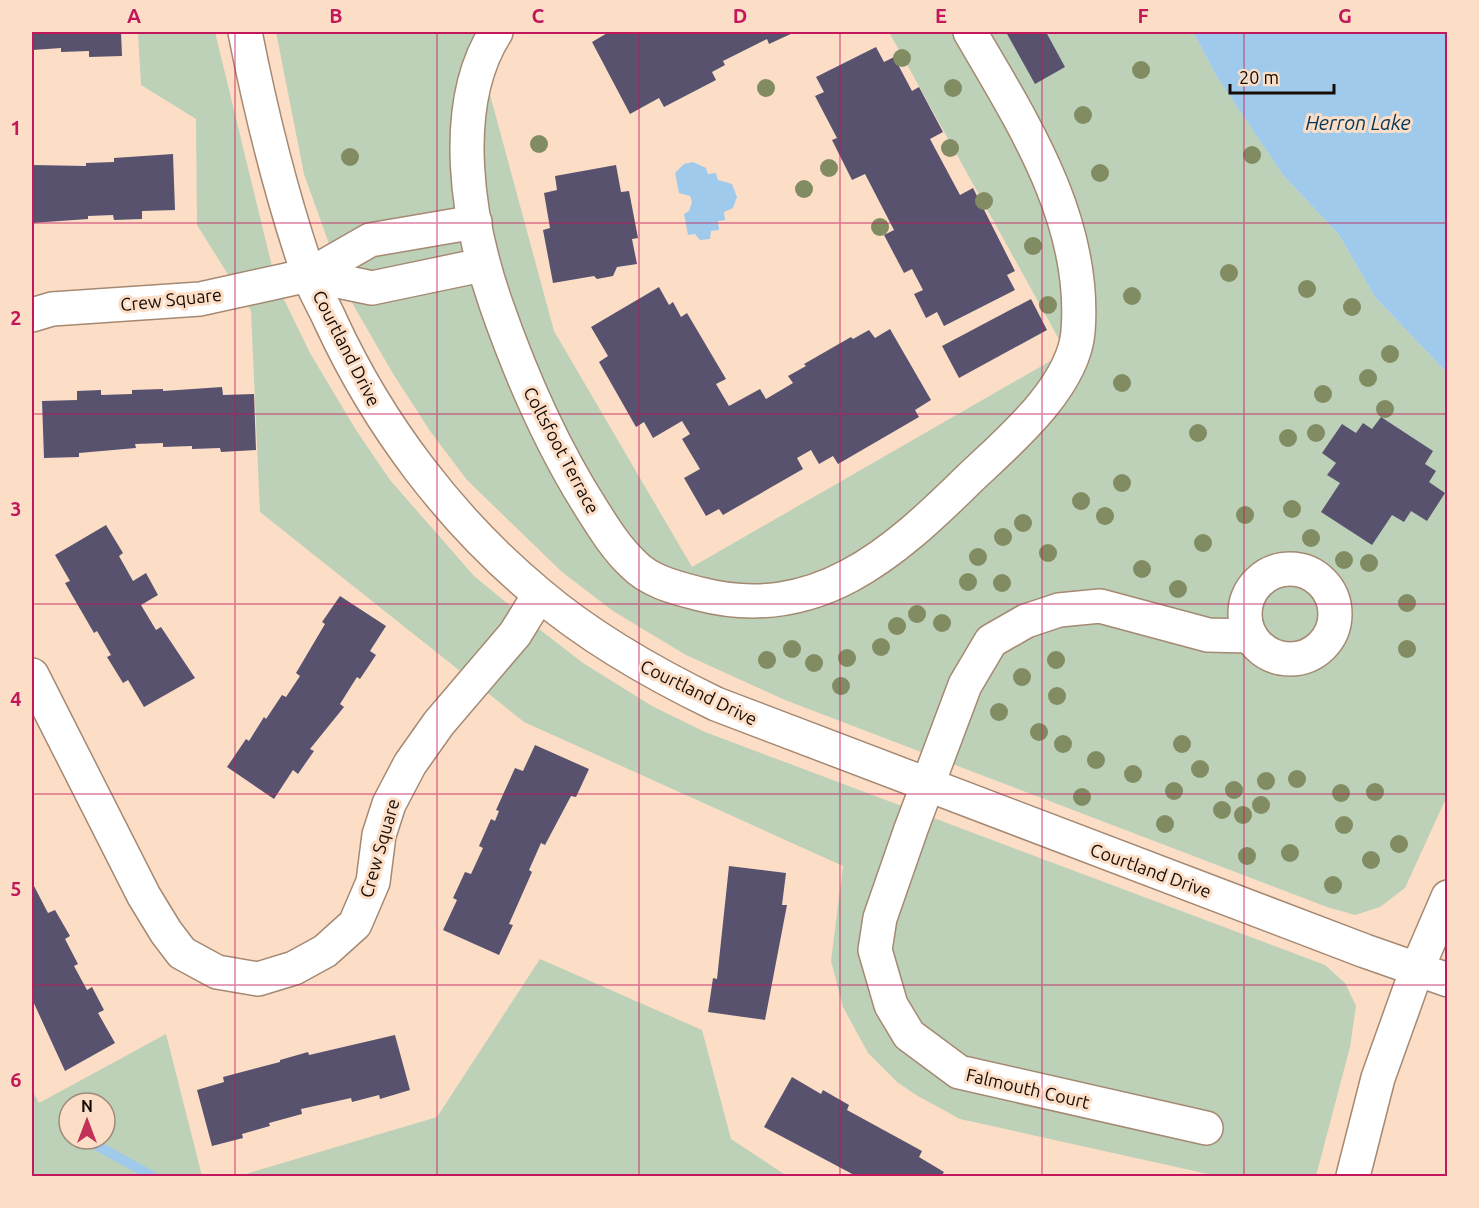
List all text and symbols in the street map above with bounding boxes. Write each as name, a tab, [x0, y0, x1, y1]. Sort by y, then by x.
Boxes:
text: A	[127, 4, 141, 27]
text: B	[329, 4, 343, 27]
text: C	[532, 4, 545, 27]
text: D	[733, 4, 747, 27]
text: E	[935, 4, 947, 27]
text: F	[1137, 4, 1149, 27]
text: G	[1338, 4, 1352, 27]
scale bar	[1230, 57, 1334, 95]
text: 20 m	[1239, 67, 1279, 87]
water label: Herron Lake	[1305, 111, 1411, 134]
text: 1	[10, 116, 22, 139]
street label: Crew Square	[119, 284, 223, 314]
street label: Courtland Drive	[309, 287, 385, 409]
text: 2	[10, 306, 22, 329]
street label: Coltsfoot Terrace	[520, 383, 604, 517]
text: 3	[10, 497, 22, 520]
street label: Courtland Drive	[637, 655, 761, 729]
text: 4	[10, 687, 22, 710]
street label: Crew Square	[355, 796, 403, 900]
street label: Courtland Drive	[1088, 839, 1214, 901]
text: 5	[10, 877, 22, 900]
street label: Falmouth Court	[964, 1064, 1092, 1112]
text: 6	[10, 1068, 22, 1091]
north arrow	[57, 1091, 117, 1151]
text: N	[81, 1097, 93, 1115]

